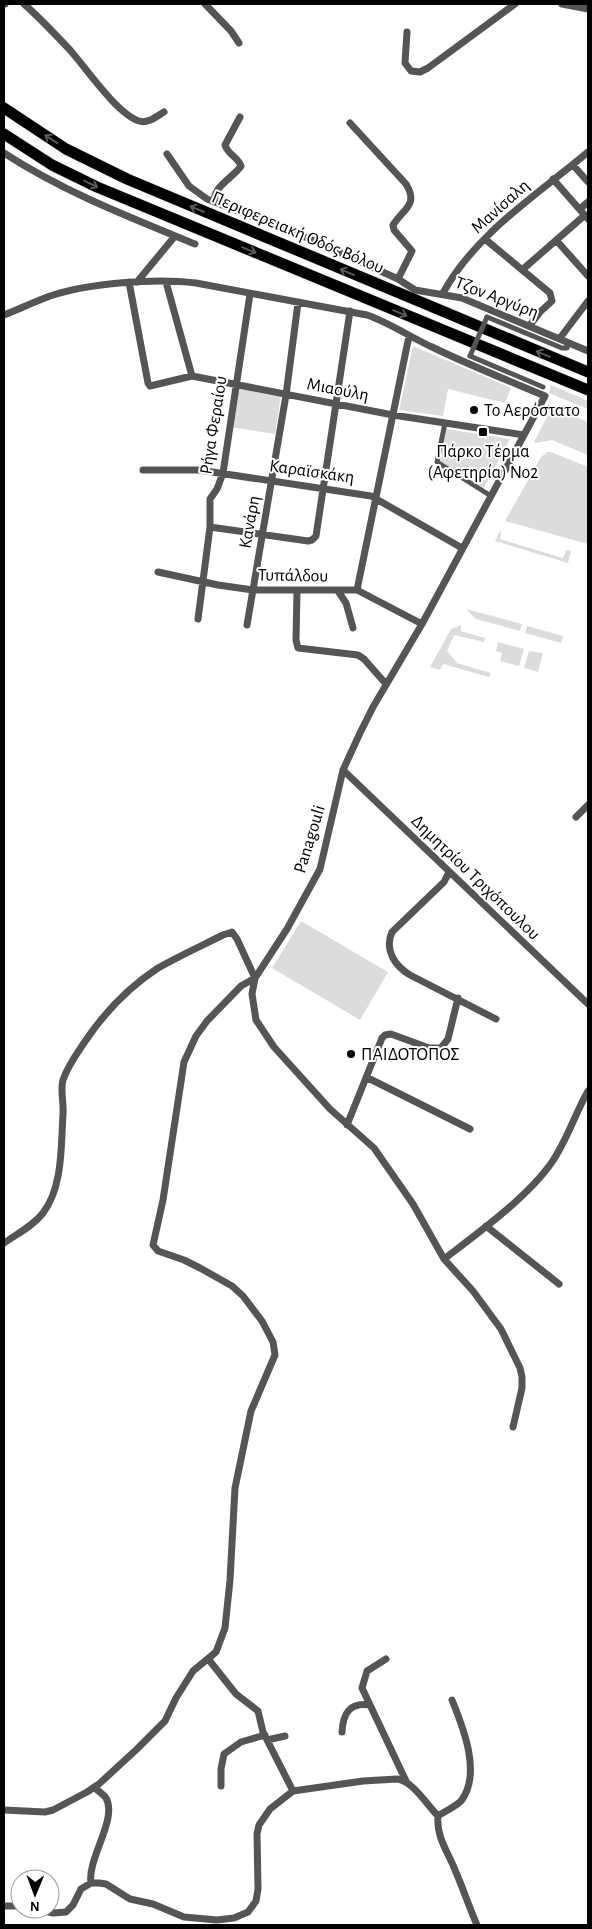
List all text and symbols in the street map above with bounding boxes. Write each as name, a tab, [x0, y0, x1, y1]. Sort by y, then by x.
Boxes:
one-way arrow	[44, 134, 58, 144]
street label: Μανίσαλη	[468, 176, 533, 237]
one-way arrow	[83, 180, 98, 189]
street label: Περιφερειακή Οδός Βόλου	[209, 188, 386, 277]
one-way arrow	[190, 203, 205, 213]
one-way arrow	[242, 247, 257, 256]
one-way arrow	[340, 267, 355, 276]
street label: Τζον Αργύρη	[452, 274, 541, 322]
one-way arrow	[392, 308, 407, 318]
one-way arrow	[536, 348, 551, 358]
street label: Ρήγα Φεραίου	[196, 374, 231, 476]
street label: Μιαούλη	[305, 375, 370, 405]
place label: Το Αερόστατο	[484, 402, 580, 420]
marker: Το Αερόστατο	[468, 404, 480, 416]
marker: Πάρκο Τέρμα (Αφετηρία) Νο2	[477, 426, 489, 438]
place label: Πάρκο Τέρμα (Αφετηρία) Νο2	[428, 443, 538, 482]
street label: Καραϊσκάκη	[268, 457, 356, 487]
street label: Κανάρη	[236, 494, 263, 550]
street label: Τυπάλδου	[258, 566, 328, 586]
street label: Panagouli	[291, 803, 329, 875]
street label: Δημητρίου Τριχόπουλου	[407, 811, 544, 944]
place label: ΠΑΙΔΟΤΟΠΟΣ	[361, 1046, 460, 1064]
marker: ΠΑΙΔΟΤΟΠΟΣ	[345, 1048, 357, 1060]
north arrow	[10, 1869, 60, 1919]
text: N	[30, 1899, 40, 1913]

